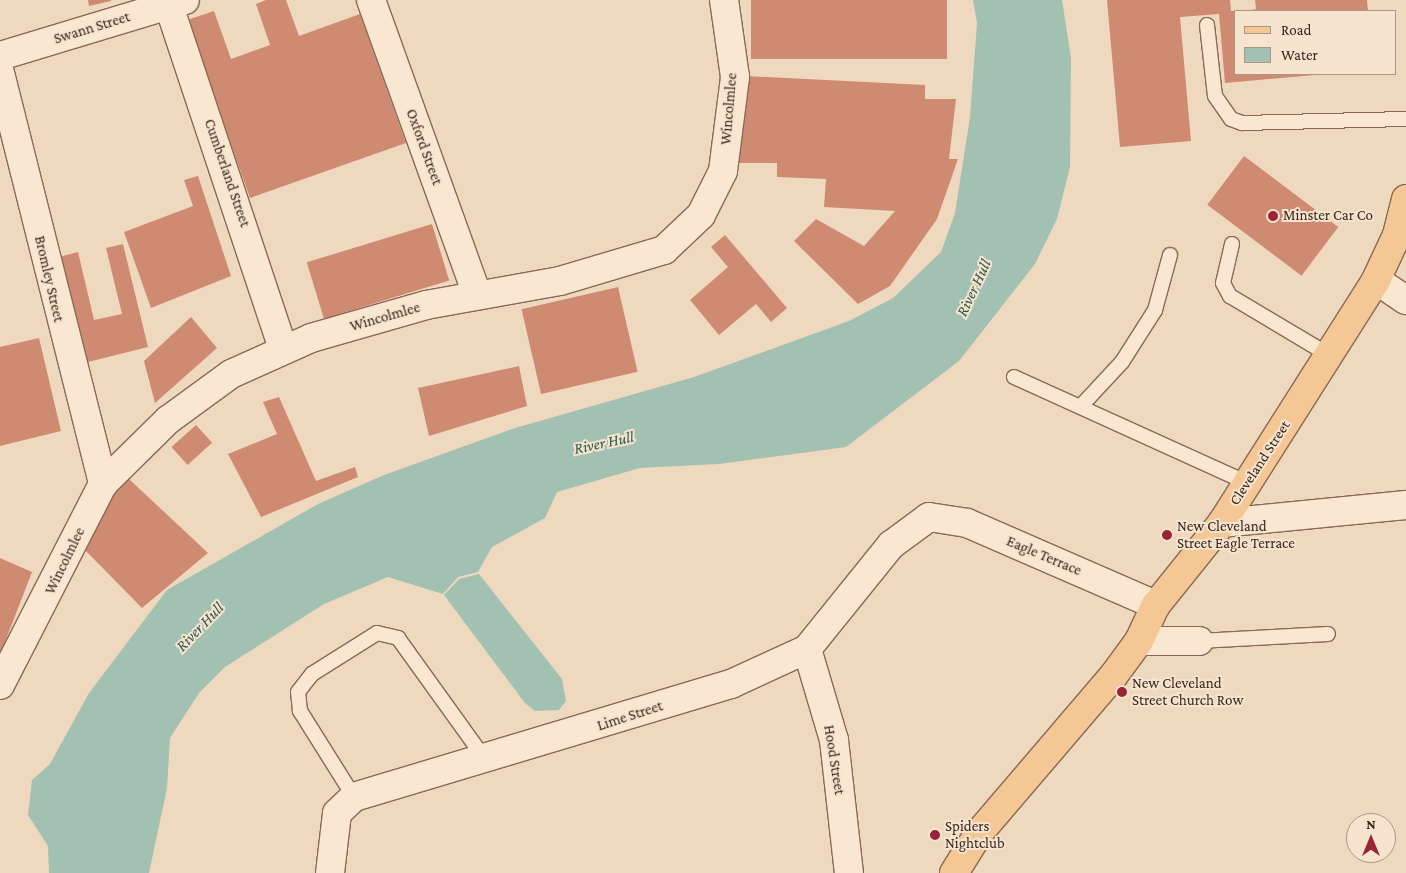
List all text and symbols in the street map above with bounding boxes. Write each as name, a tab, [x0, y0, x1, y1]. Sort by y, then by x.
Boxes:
street label: Swann Street	[52, 8, 132, 48]
legend	[1234, 10, 1396, 75]
text: Road	[1281, 22, 1311, 38]
text: Water	[1281, 47, 1318, 63]
street label: Wincolmlee	[717, 72, 741, 146]
street label: Oxford Street	[402, 106, 446, 188]
street label: Cumberland Street	[200, 117, 254, 229]
place label: Minster Car Co	[1283, 207, 1373, 225]
marker: Minster Car Co	[1267, 210, 1279, 222]
street label: Bromley Street	[30, 234, 68, 324]
water label: River Hull	[952, 256, 996, 320]
street label: Wincolmlee	[348, 298, 422, 336]
street label: Cleveland Street	[1226, 417, 1294, 509]
water label: River Hull	[572, 427, 636, 459]
place label: New Cleveland Street Eagle Terrace	[1177, 517, 1295, 552]
street label: Wincolmlee	[41, 525, 89, 597]
marker: New Cleveland Street Eagle Terrace	[1161, 529, 1173, 541]
street label: Eagle Terrace	[1004, 532, 1084, 580]
water label: River Hull	[172, 599, 228, 655]
place label: New Cleveland Street Church Row	[1132, 674, 1243, 709]
marker: New Cleveland Street Church Row	[1116, 686, 1128, 698]
street label: Lime Street	[595, 697, 665, 735]
street label: Hood Street	[820, 724, 848, 796]
north arrow	[1346, 813, 1396, 863]
text: N	[1366, 816, 1376, 832]
place label: Spiders Nightclub	[945, 817, 1005, 852]
marker: Spiders Nightclub	[929, 829, 941, 841]

